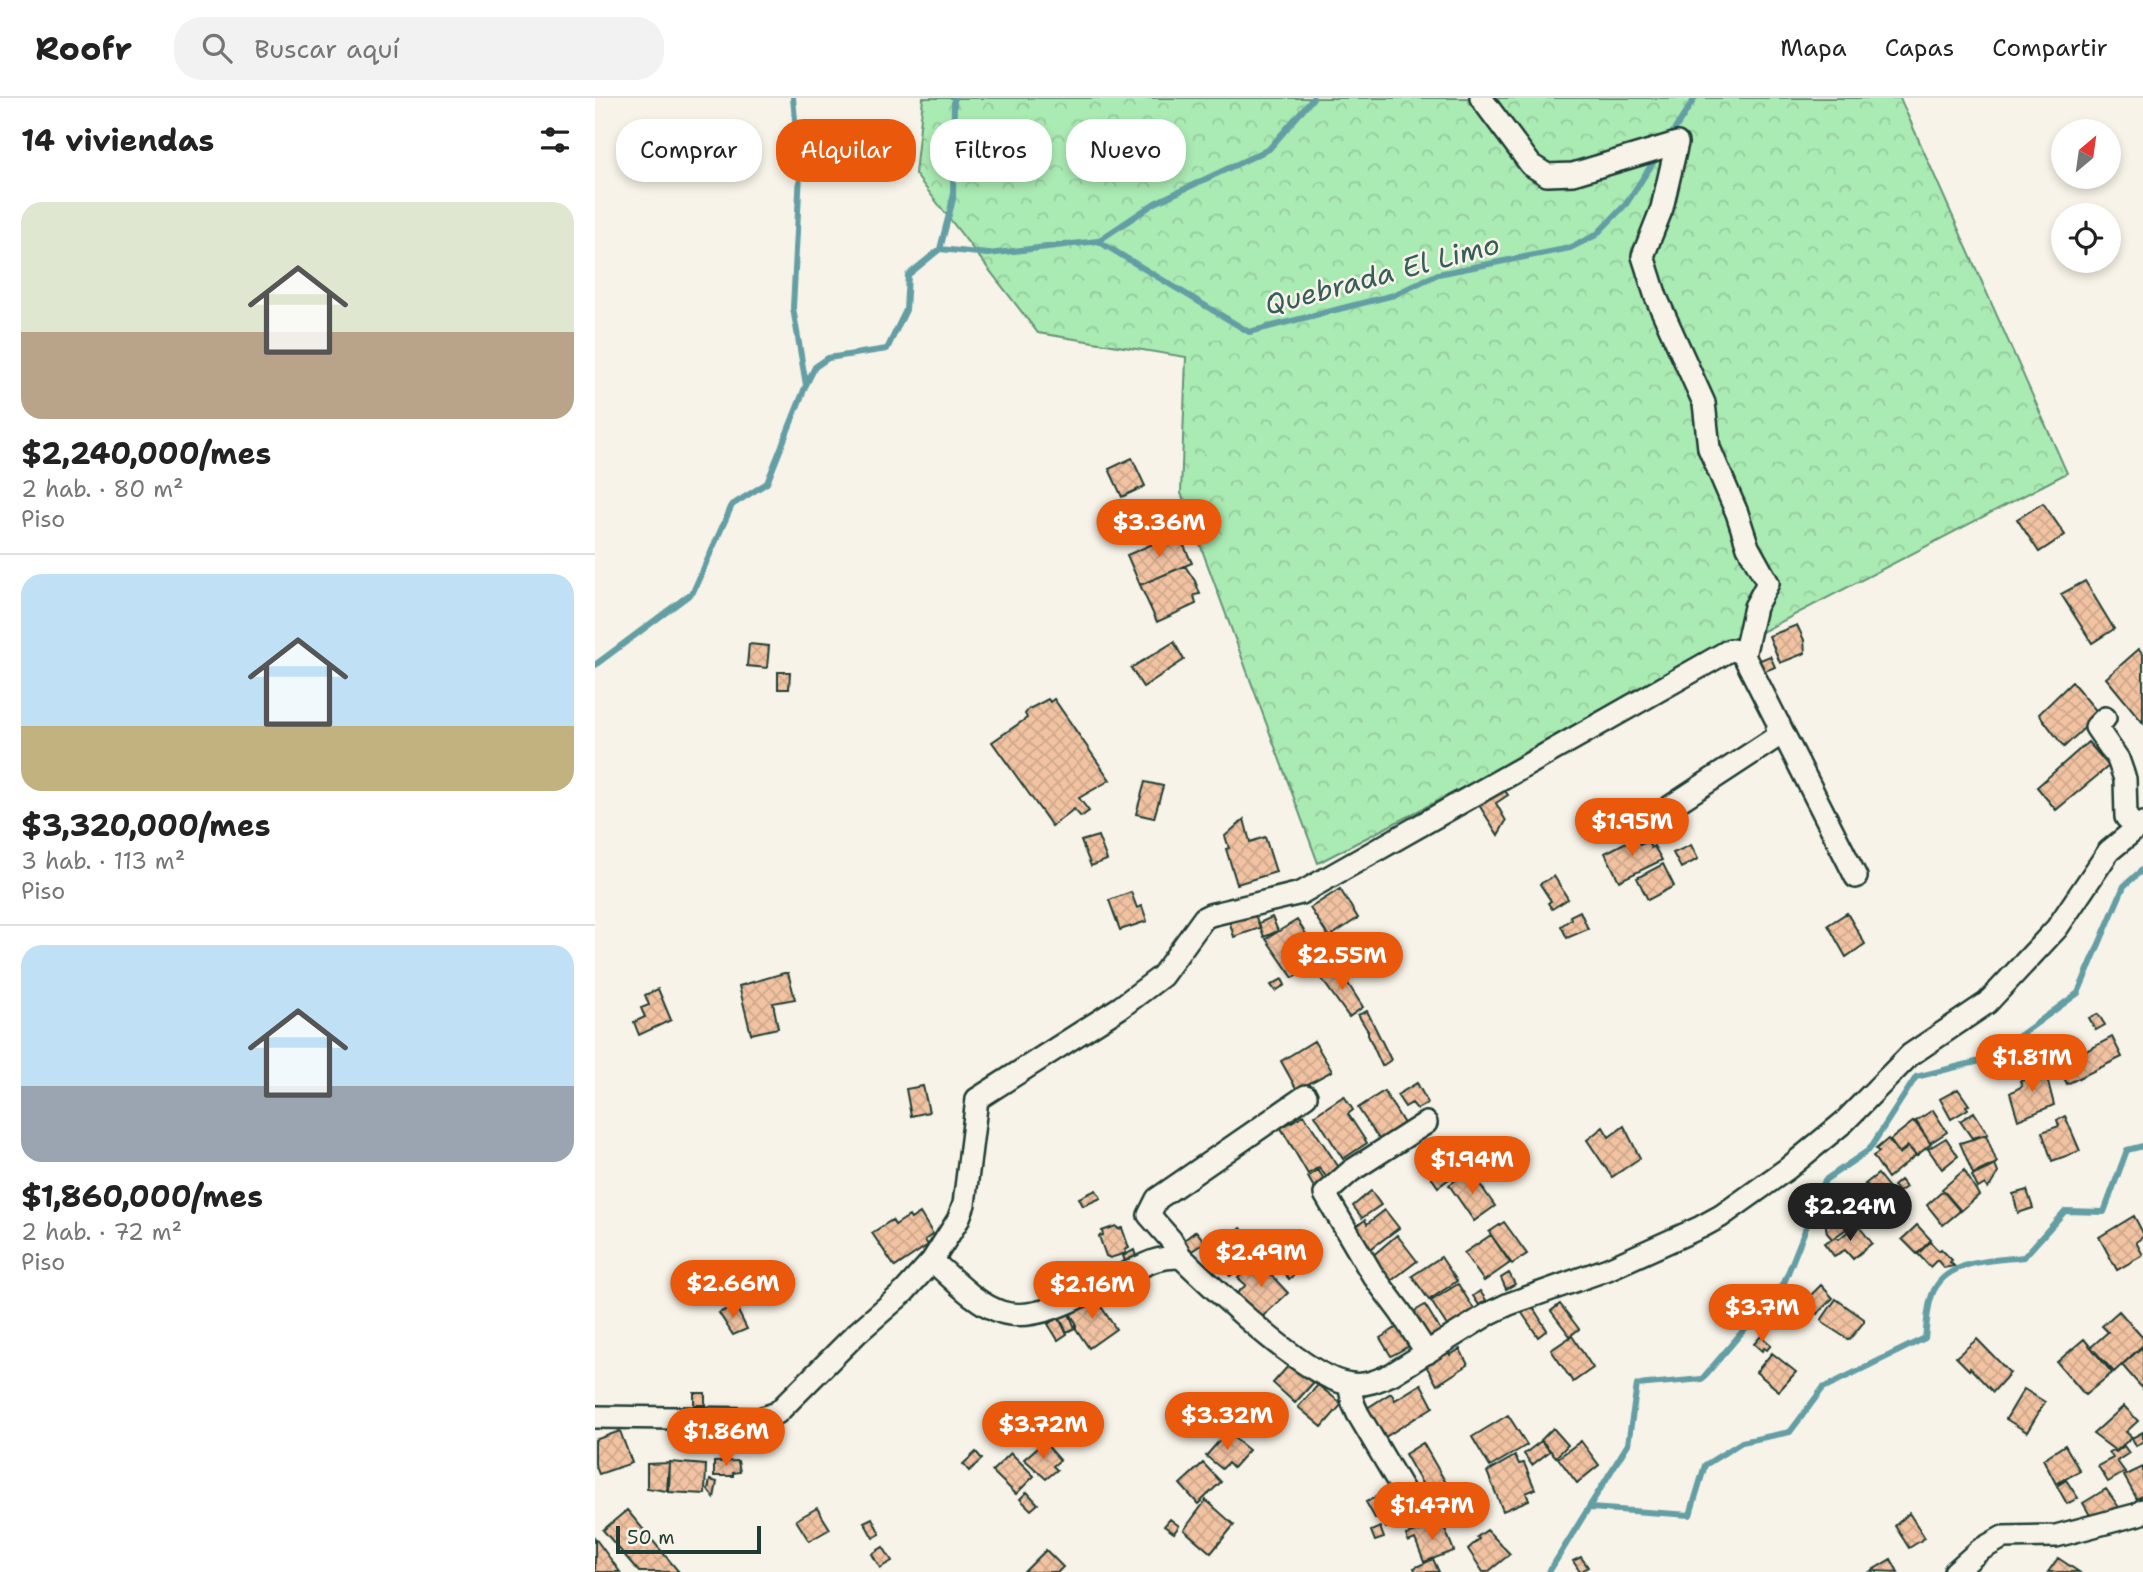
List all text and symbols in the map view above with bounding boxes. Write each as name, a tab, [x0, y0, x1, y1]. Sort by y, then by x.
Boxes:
search box	[174, 17, 664, 80]
text: Roofr	[35, 26, 132, 71]
icon: search	[198, 29, 236, 67]
text: Buscar aquí	[254, 31, 400, 66]
text: Mapa	[1780, 32, 1847, 64]
text: Capas	[1885, 32, 1954, 64]
text: Compartir	[1992, 32, 2108, 64]
chip: Comprar	[616, 119, 762, 182]
chip: Alquilar	[776, 119, 916, 182]
chip: Filtros	[930, 119, 1052, 182]
chip: Nuevo	[1066, 119, 1186, 182]
north arrow	[2051, 119, 2121, 189]
map controls	[2051, 119, 2121, 273]
text: 14 viviendas	[21, 120, 214, 161]
icon: filters	[536, 121, 574, 159]
button: locate	[2051, 203, 2121, 273]
water label: Quebrada El Limo	[1260, 224, 1504, 324]
icon: home	[235, 247, 361, 373]
text: $2,240,000/mes	[21, 433, 271, 474]
text: 2 hab. · 80 m²	[21, 474, 184, 504]
pin: $3.36M	[1102, 500, 1216, 559]
text: Piso	[21, 504, 65, 534]
text: $3.36M	[1112, 507, 1206, 537]
icon: home	[235, 619, 361, 745]
pin: $1.95M	[1575, 798, 1689, 858]
text: $3,320,000/mes	[21, 805, 271, 846]
text: $1.95M	[1591, 806, 1673, 836]
text: 3 hab. · 113 m²	[21, 846, 185, 876]
text: Piso	[21, 876, 65, 906]
pin: $2.55M	[1285, 932, 1399, 992]
text: $2.55M	[1297, 940, 1387, 970]
icon: home	[235, 990, 361, 1116]
pin: $1.81M	[1975, 1034, 2089, 1094]
text: $1.81M	[1992, 1042, 2072, 1072]
pin: $1.94M	[1415, 1136, 1529, 1196]
text: $1.94M	[1430, 1144, 1514, 1174]
text: $1,860,000/mes	[21, 1176, 263, 1217]
pin: $2.24M	[1793, 1184, 1907, 1243]
text: $2.24M	[1804, 1191, 1896, 1221]
text: 2 hab. · 72 m²	[21, 1217, 182, 1247]
pin: $2.49M	[1204, 1230, 1318, 1289]
text: $2.49M	[1215, 1237, 1307, 1267]
text: Piso	[21, 1247, 65, 1277]
pin: $2.66M	[676, 1260, 790, 1320]
pin: $2.16M	[1035, 1262, 1149, 1321]
text: $2.66M	[686, 1268, 780, 1298]
text: $2.16M	[1049, 1269, 1135, 1299]
pin: $3.7M	[1713, 1284, 1811, 1344]
text: $3.7M	[1725, 1292, 1799, 1322]
pin: $3.32M	[1170, 1392, 1284, 1452]
text: $3.32M	[1181, 1400, 1273, 1430]
pin: $3.72M	[986, 1402, 1100, 1461]
pin: $1.86M	[669, 1408, 783, 1468]
text: $3.72M	[998, 1409, 1088, 1439]
text: $1.86M	[683, 1416, 769, 1446]
pin: $1.47M	[1375, 1482, 1489, 1542]
text: $1.47M	[1390, 1490, 1474, 1520]
scale bar	[616, 1523, 761, 1555]
text: 50 m	[627, 1525, 675, 1550]

